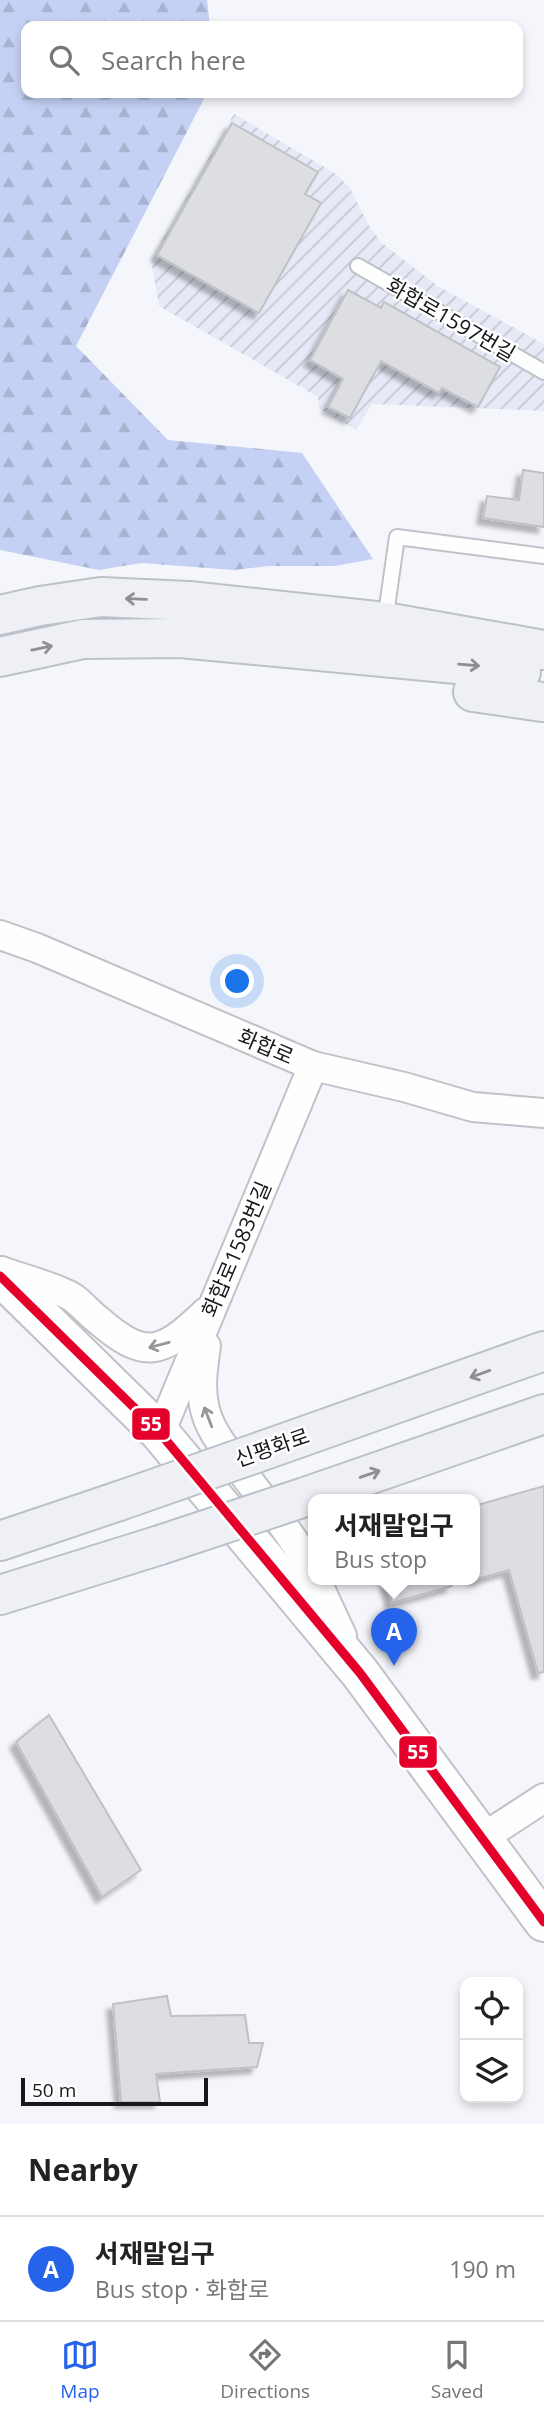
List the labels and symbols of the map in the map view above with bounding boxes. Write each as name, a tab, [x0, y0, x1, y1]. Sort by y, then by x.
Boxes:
street label: 화합로1597번길	[381, 271, 521, 367]
one-way arrow	[125, 592, 148, 605]
one-way arrow	[30, 641, 53, 654]
one-way arrow	[457, 659, 479, 672]
your location	[220, 964, 254, 998]
street label: 화합로	[234, 1022, 298, 1070]
street label: 화합로1583번길	[195, 1177, 277, 1321]
one-way arrow	[148, 1339, 171, 1352]
one-way arrow	[469, 1369, 491, 1381]
line badge: 55	[131, 1407, 171, 1441]
one-way arrow	[201, 1407, 214, 1429]
text: 55	[140, 1411, 162, 1437]
street label: 신평화로	[231, 1421, 313, 1473]
one-way arrow	[358, 1467, 380, 1479]
pin: A	[371, 1608, 417, 1666]
line badge: 55	[398, 1735, 438, 1769]
text: 55	[407, 1739, 429, 1765]
scale bar	[21, 2075, 208, 2107]

